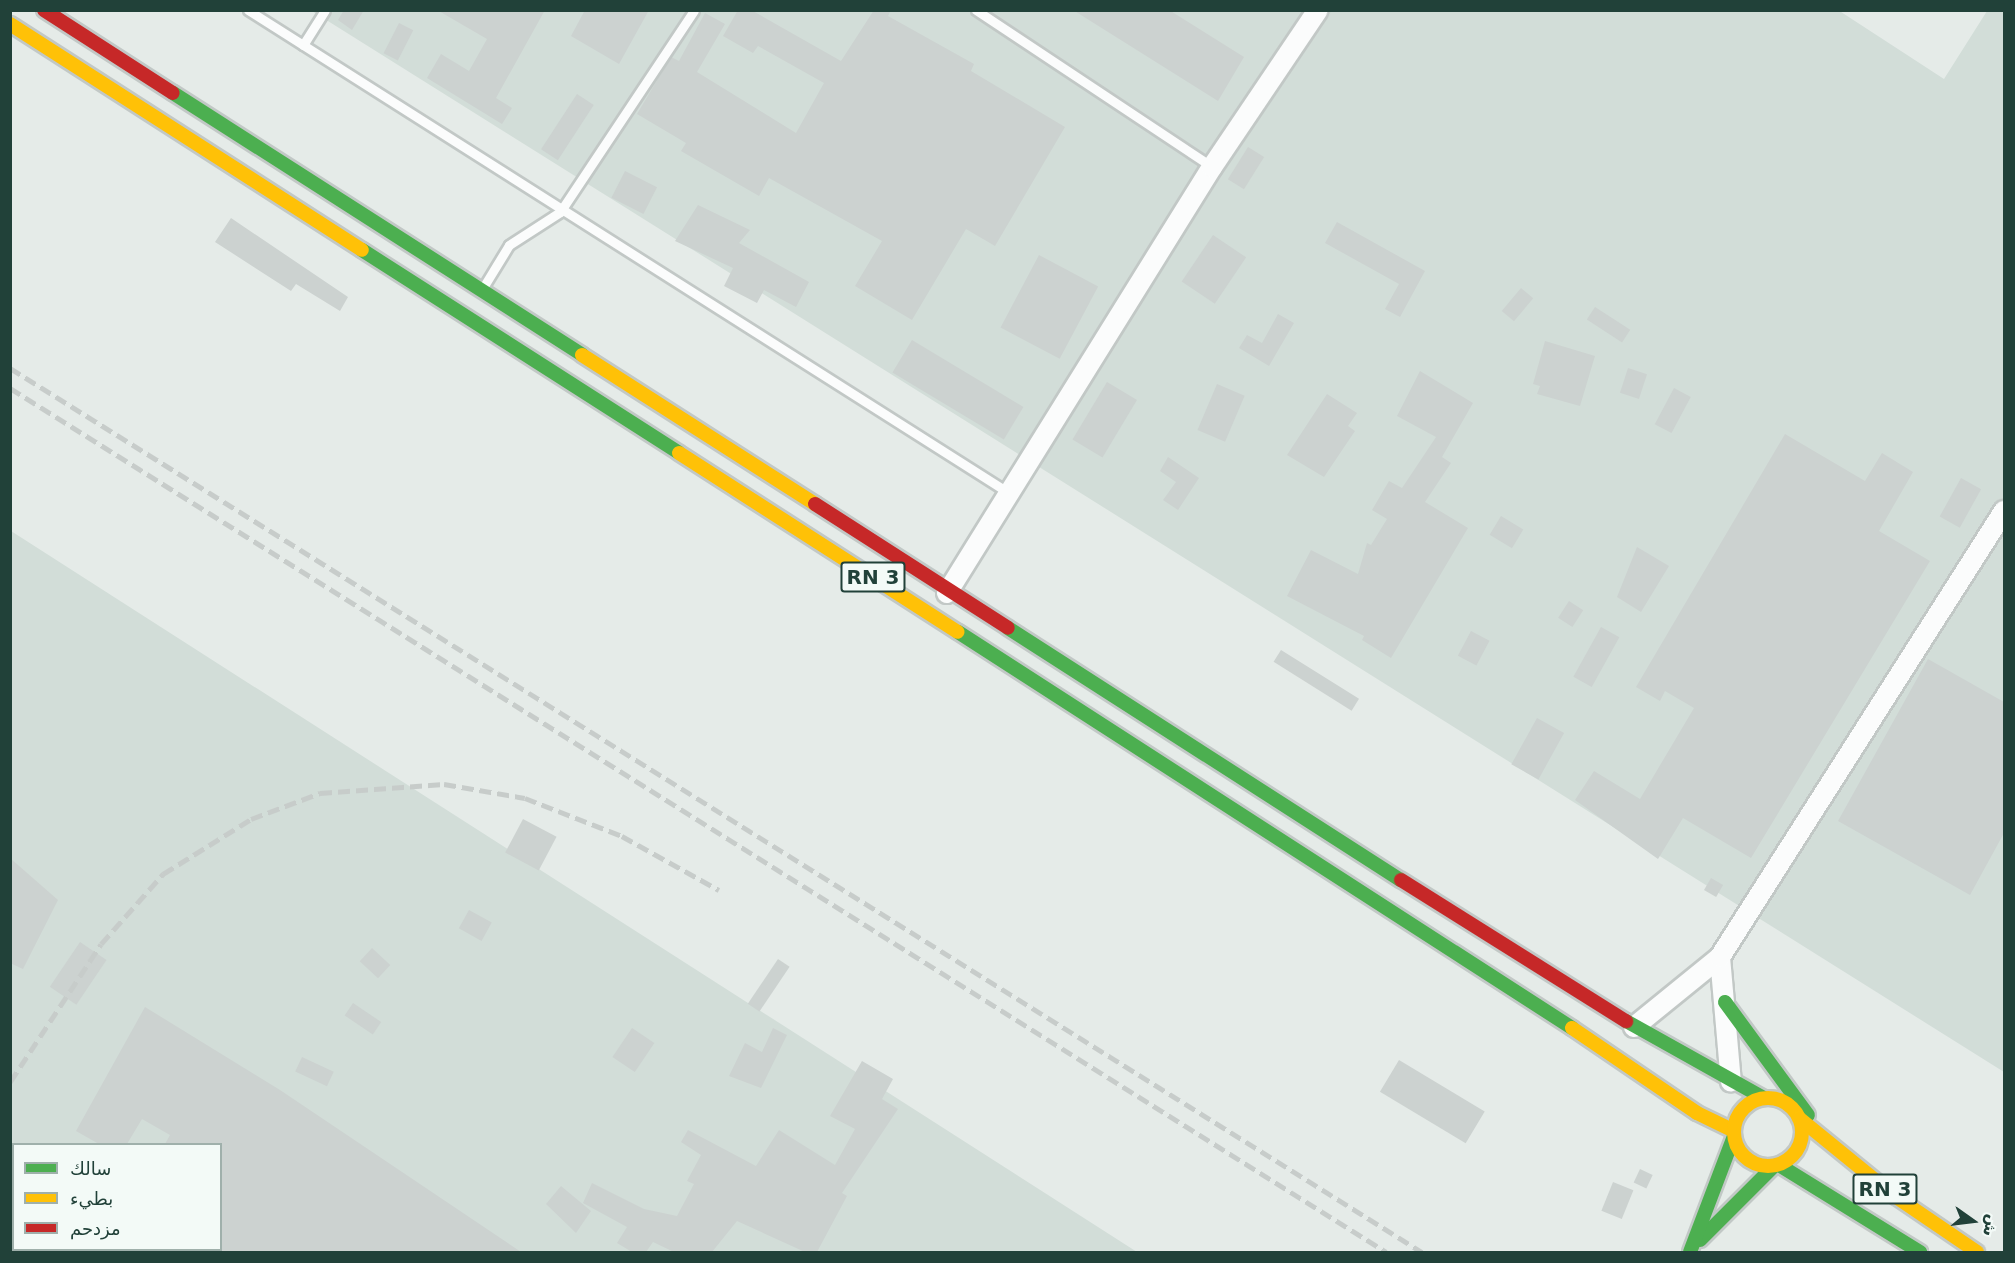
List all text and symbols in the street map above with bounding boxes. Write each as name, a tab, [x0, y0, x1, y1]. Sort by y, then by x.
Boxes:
road number: RN 3	[840, 560, 906, 594]
legend	[12, 1143, 222, 1251]
text: سالك	[70, 1158, 111, 1179]
road number: RN 3	[1852, 1172, 1918, 1206]
text: بطيء	[70, 1188, 113, 1209]
north arrow	[1943, 1191, 2003, 1251]
text: ش	[1979, 1212, 2003, 1238]
text: مزدحم	[70, 1218, 121, 1239]

